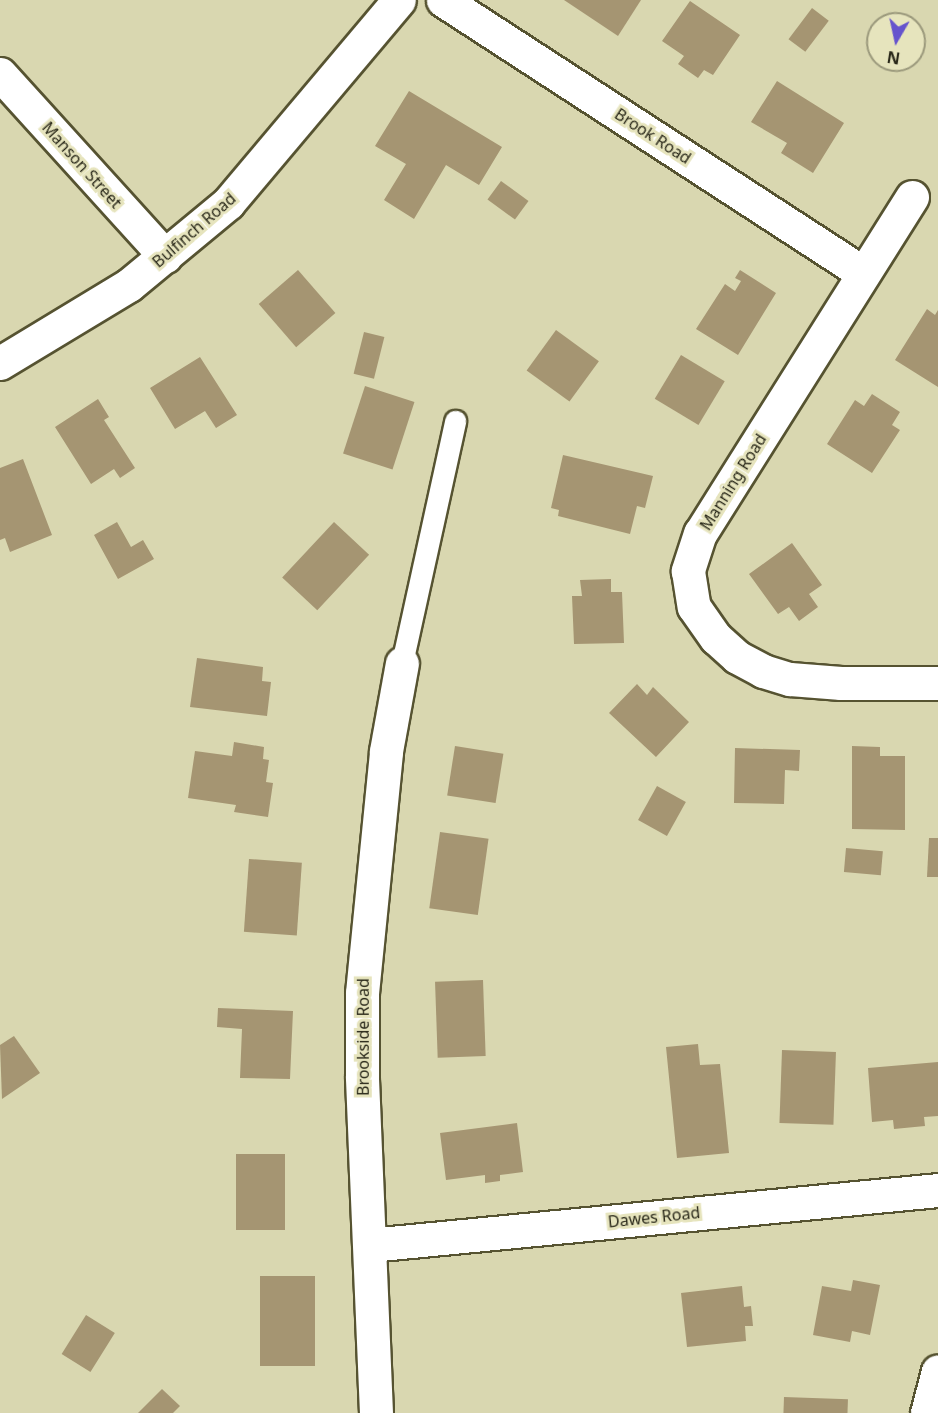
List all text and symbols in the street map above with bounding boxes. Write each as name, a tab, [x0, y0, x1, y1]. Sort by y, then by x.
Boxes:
north arrow	[866, 12, 926, 72]
text: N	[885, 46, 902, 70]
street label: Brook Road	[611, 104, 695, 168]
street label: Manson Street	[38, 118, 126, 212]
street label: Bulfinch Road	[148, 189, 240, 271]
street label: Manning Road	[696, 430, 770, 534]
street label: Brookside Road	[353, 978, 373, 1096]
street label: Dawes Road	[607, 1203, 701, 1231]

